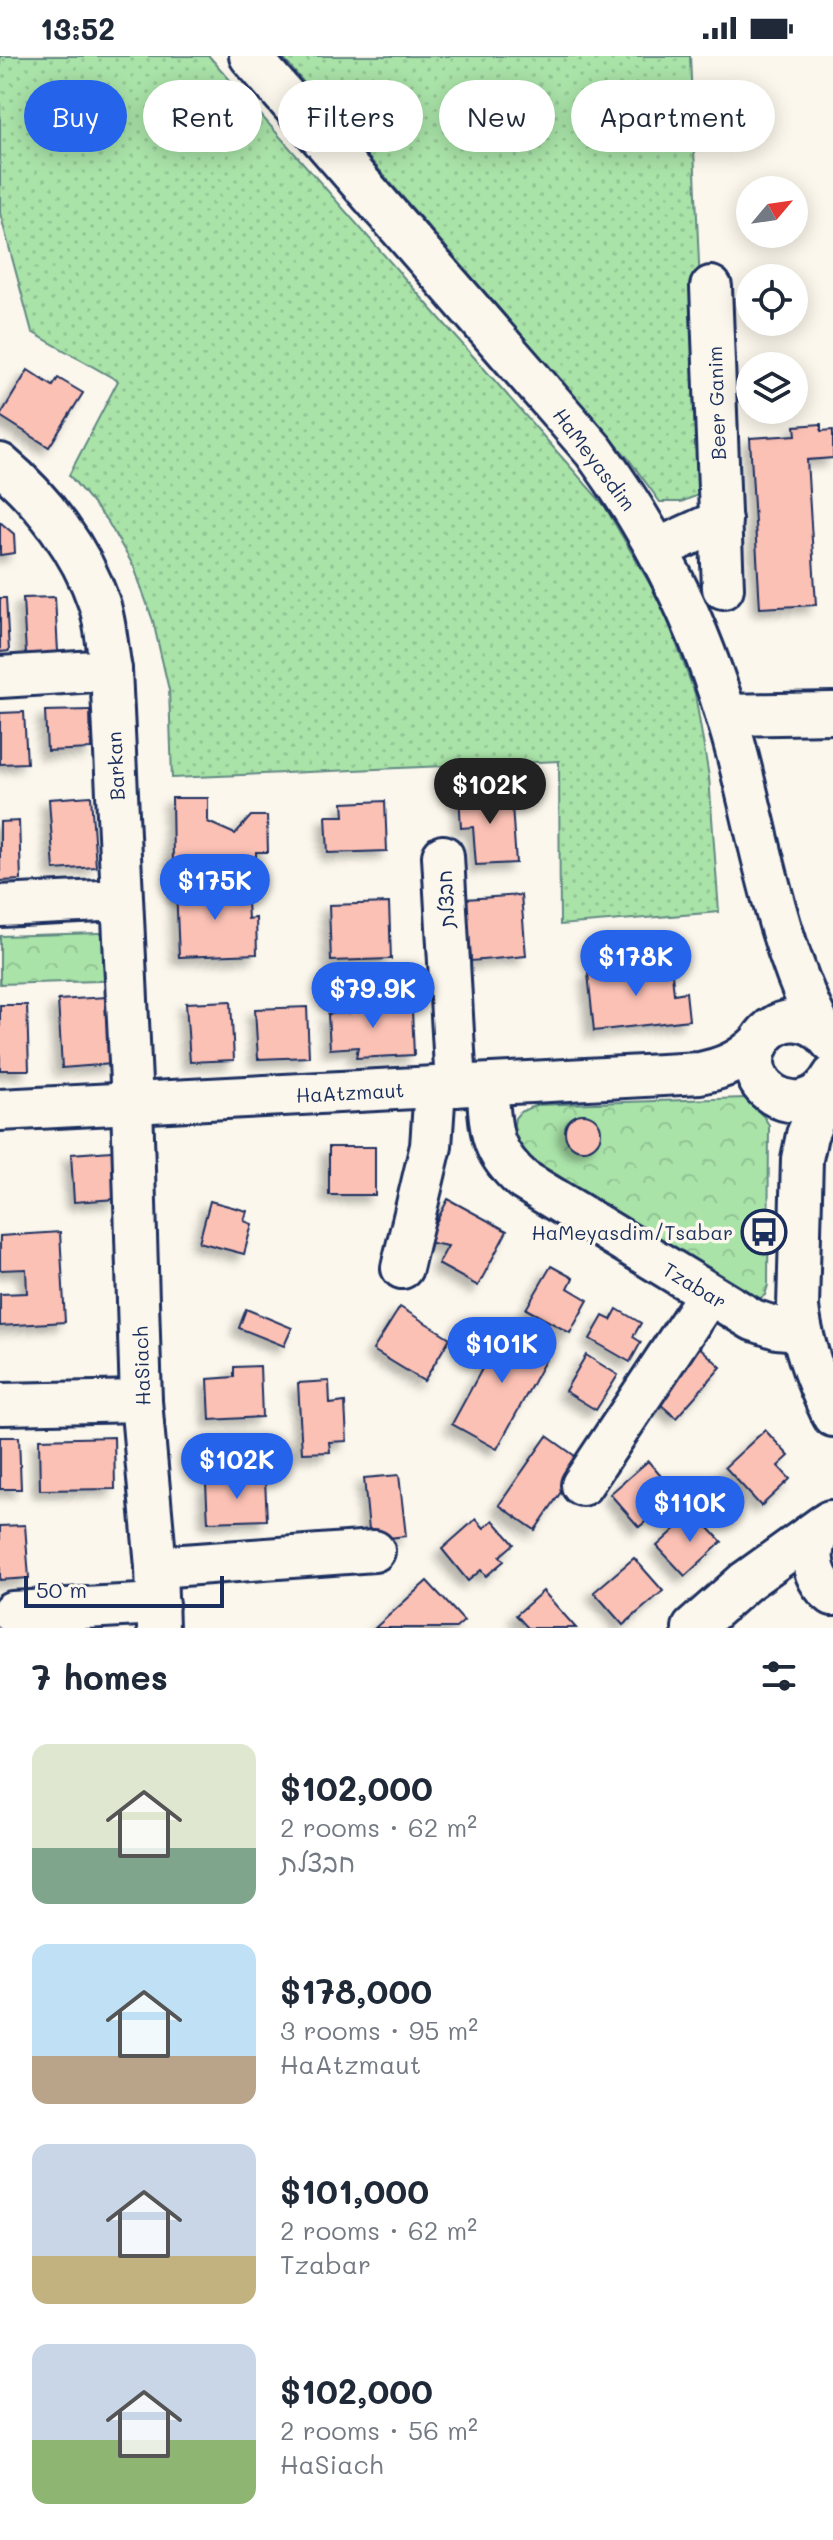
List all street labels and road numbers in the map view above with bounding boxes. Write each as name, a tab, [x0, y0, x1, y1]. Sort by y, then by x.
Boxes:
street label: Beer Ganim	[701, 346, 731, 460]
street label: HaMeyasdim	[548, 402, 642, 516]
street label: Barkan	[100, 731, 130, 801]
street label: חבצלת	[431, 869, 460, 930]
street label: HaAtzmaut	[295, 1076, 405, 1108]
street label: Tzabar	[658, 1256, 732, 1314]
street label: HaSiach	[127, 1326, 155, 1406]

